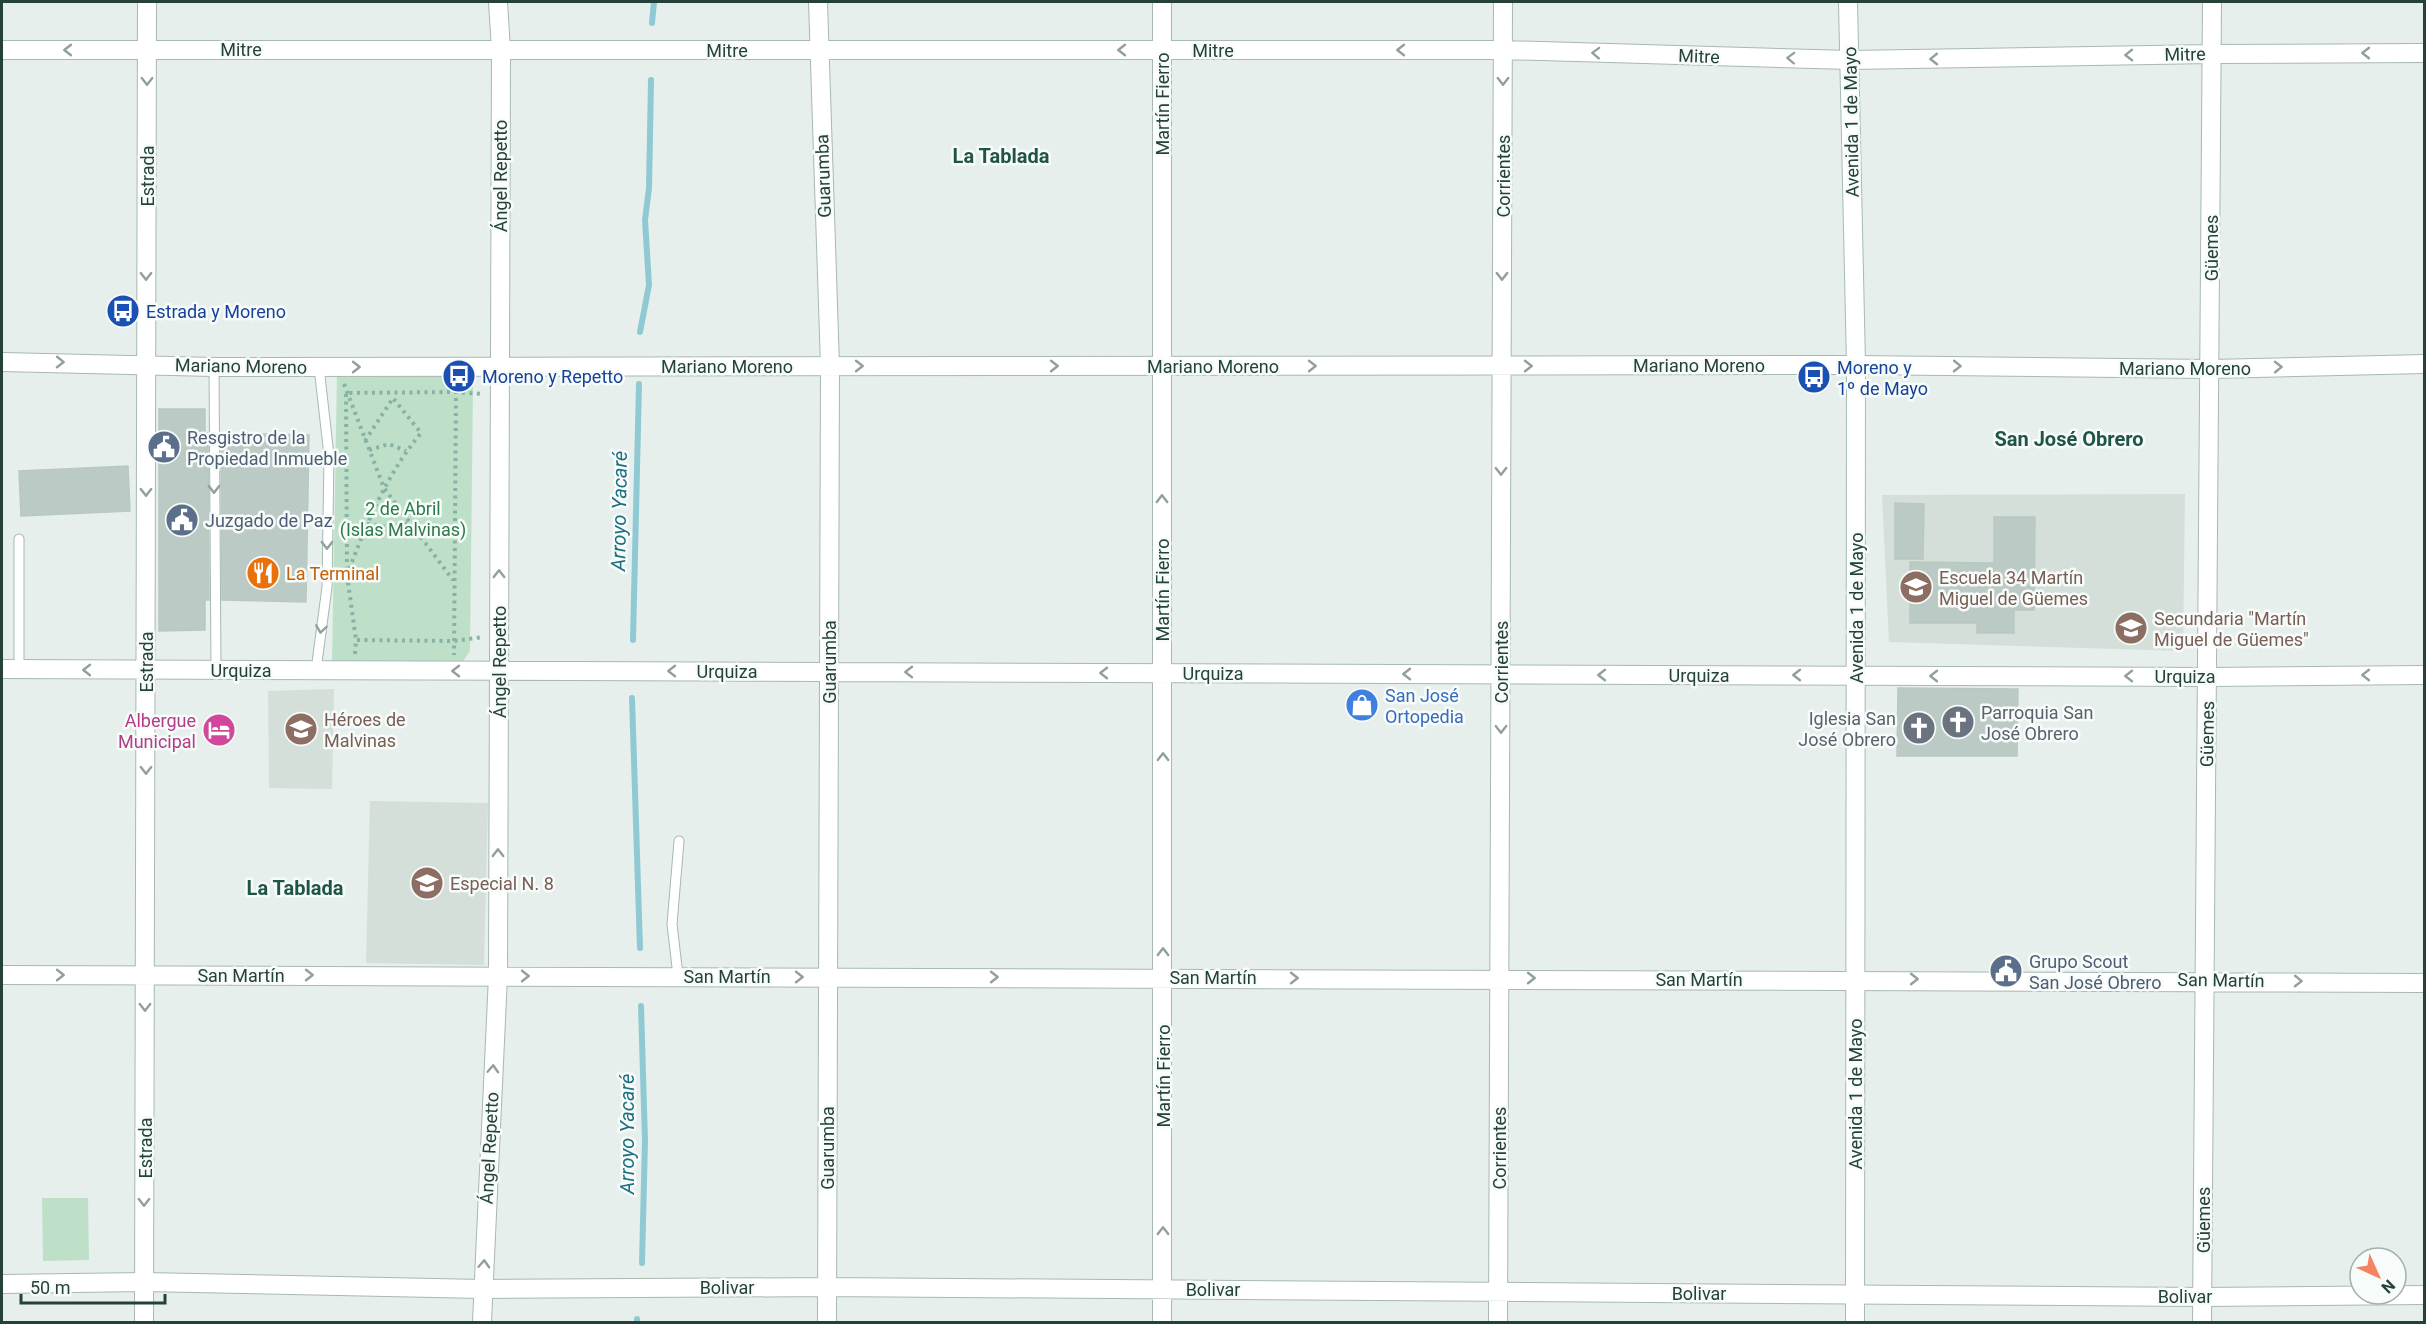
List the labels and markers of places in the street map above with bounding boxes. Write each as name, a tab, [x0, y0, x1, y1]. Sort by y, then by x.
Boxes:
bus stop icon: Estrada y Moreno	[105, 293, 141, 329]
place label: Estrada y Moreno	[146, 301, 286, 322]
place label: Moreno y 1º de Mayo	[1837, 357, 1928, 399]
bus stop icon: Moreno y Repetto	[441, 358, 477, 394]
bus stop icon: Moreno y 1º de Mayo	[1796, 359, 1832, 395]
place label: Moreno y Repetto	[482, 366, 623, 387]
place label: Resgistro de la Propiedad Inmueble	[187, 427, 347, 469]
public building icon: Resgistro de la Propiedad Inmueble	[146, 429, 182, 465]
public building icon: Juzgado de Paz	[164, 502, 200, 538]
place label: Juzgado de Paz	[205, 510, 333, 531]
restaurant icon: La Terminal	[245, 555, 281, 591]
place label: La Terminal	[286, 563, 379, 584]
place label: Escuela 34 Martín Miguel de Güemes	[1939, 567, 2088, 609]
school or university icon: Escuela 34 Martín Miguel de Güemes	[1898, 569, 1934, 605]
place label: Secundaria "Martín Miguel de Güemes"	[2154, 608, 2309, 650]
school or university icon: Secundaria "Martín Miguel de Güemes"	[2113, 610, 2149, 646]
place label: San José Ortopedia	[1385, 685, 1464, 727]
shop icon: San José Ortopedia	[1344, 687, 1380, 723]
place label: Parroquia San José Obrero	[1981, 702, 2094, 744]
church icon: Parroquia San José Obrero	[1940, 704, 1976, 740]
place label: Iglesia San José Obrero	[1798, 708, 1896, 750]
place label: Héroes de Malvinas	[324, 709, 406, 751]
place label: Albergue Municipal	[118, 710, 196, 752]
church icon: Iglesia San José Obrero	[1901, 710, 1937, 746]
school or university icon: Héroes de Malvinas	[283, 711, 319, 747]
hotel icon: Albergue Municipal	[201, 712, 237, 748]
school or university icon: Especial N. 8	[409, 865, 445, 901]
place label: Especial N. 8	[450, 873, 554, 894]
place label: Grupo Scout San José Obrero	[2029, 951, 2162, 993]
public building icon: Grupo Scout San José Obrero	[1988, 953, 2024, 989]

